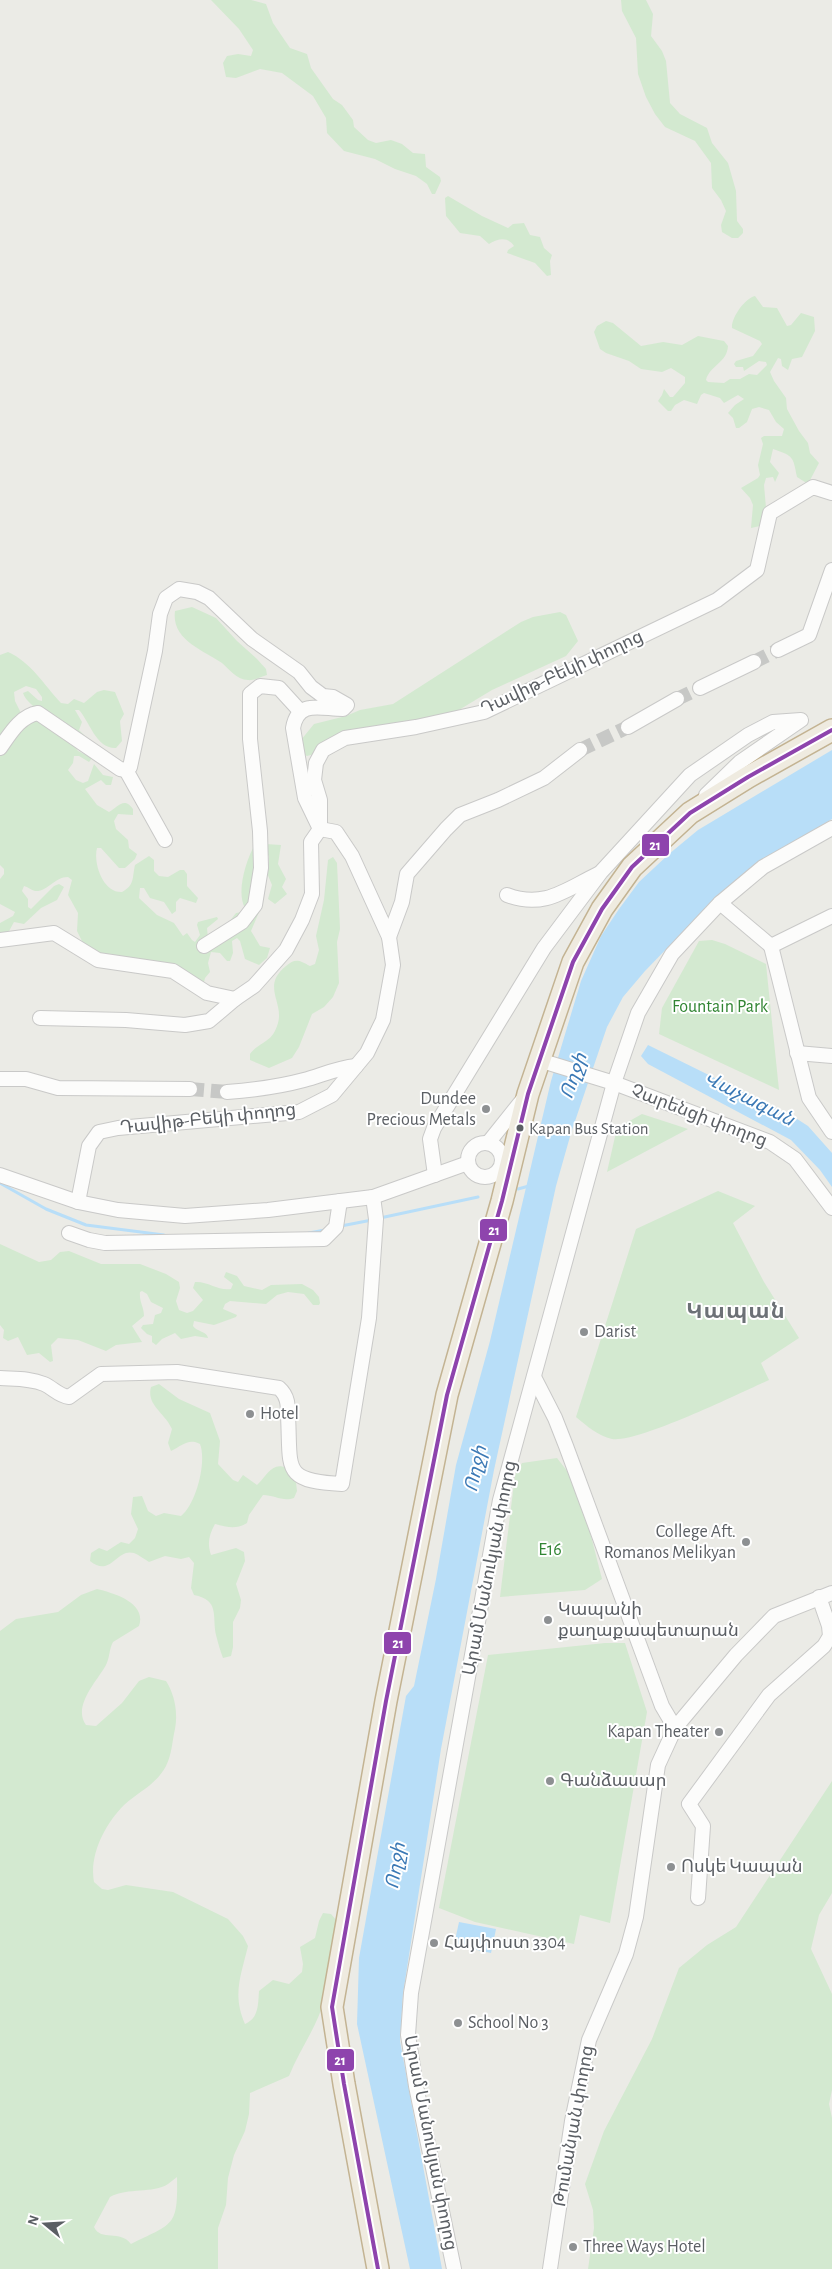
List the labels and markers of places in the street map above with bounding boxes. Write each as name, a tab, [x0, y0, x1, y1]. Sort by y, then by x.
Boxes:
place label: Dundee Precious Metals	[367, 1090, 476, 1129]
marker: Dundee Precious Metals	[480, 1103, 492, 1115]
place label: Kapan Bus Station	[529, 1120, 649, 1137]
marker: Kapan Bus Station	[515, 1123, 525, 1133]
place label: Darist	[594, 1323, 637, 1341]
marker: Darist	[578, 1326, 590, 1338]
place label: Hotel	[260, 1405, 299, 1423]
marker: Hotel	[244, 1408, 256, 1420]
place label: College Aft. Romanos Melikyan	[604, 1523, 736, 1562]
marker: College Aft. Romanos Melikyan	[740, 1536, 752, 1548]
place label: Կապանի քաղաքապետարան	[558, 1601, 739, 1640]
marker: Կապանի քաղաքապետարան	[542, 1614, 554, 1626]
place label: Kapan Theater	[607, 1723, 709, 1741]
marker: Kapan Theater	[713, 1726, 725, 1738]
place label: Գանձասար	[560, 1772, 666, 1790]
marker: Գանձասար	[544, 1775, 556, 1787]
place label: Ոսկե Կապան	[681, 1858, 802, 1876]
marker: Ոսկե Կապան	[665, 1861, 677, 1873]
place label: Հայփոստ 3304	[444, 1934, 566, 1952]
marker: Հայփոստ 3304	[428, 1937, 440, 1949]
place label: School No 3	[468, 2014, 549, 2032]
marker: School No 3	[452, 2017, 464, 2029]
place label: Three Ways Hotel	[583, 2238, 706, 2256]
marker: Three Ways Hotel	[567, 2241, 579, 2253]

